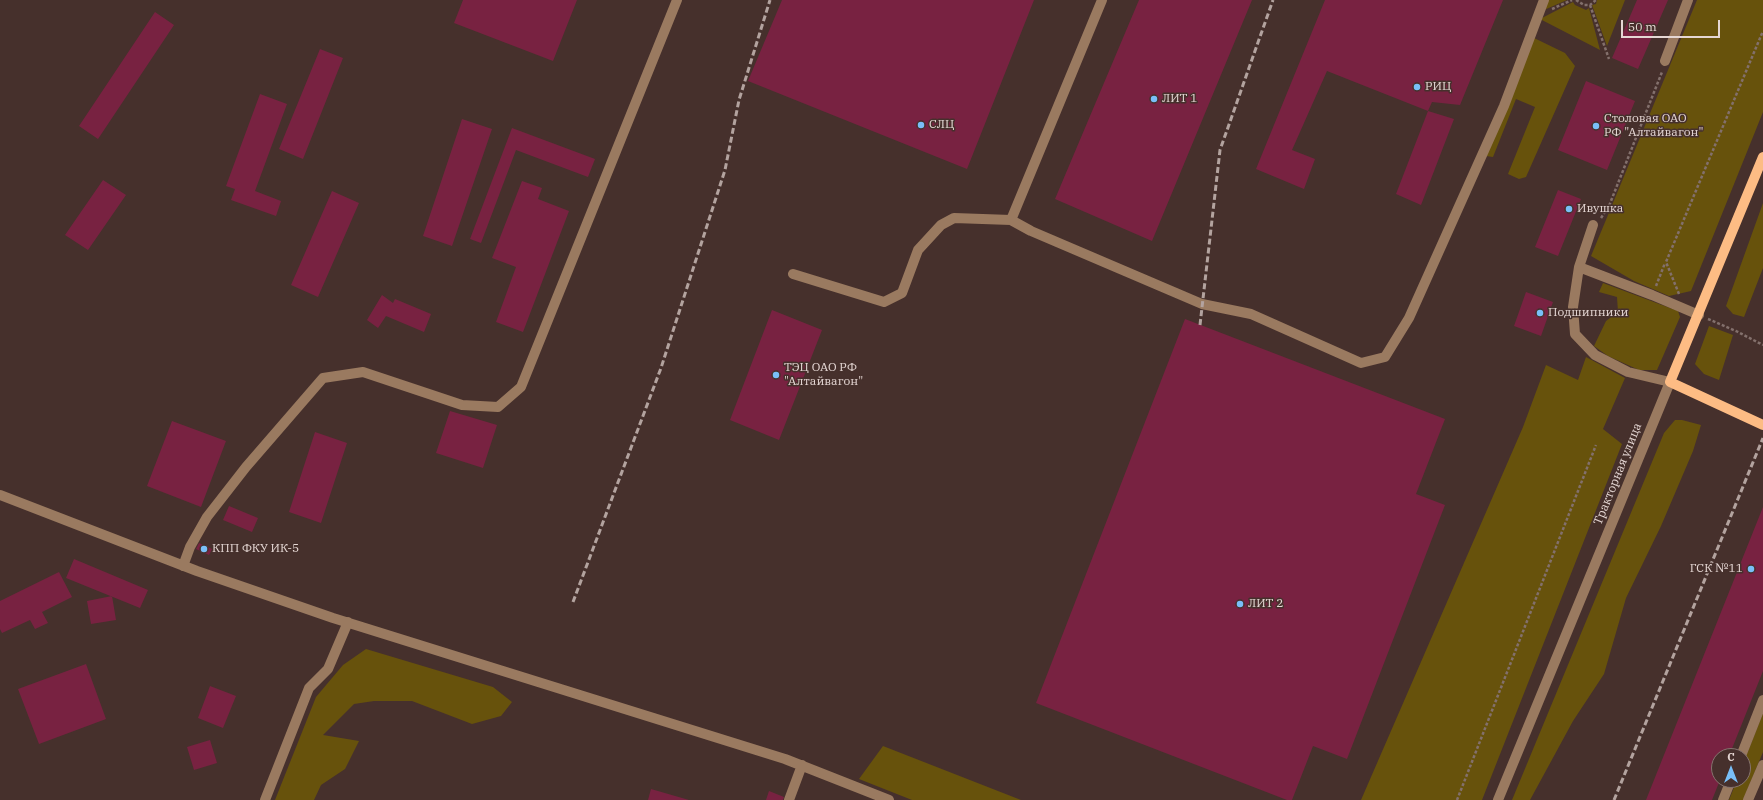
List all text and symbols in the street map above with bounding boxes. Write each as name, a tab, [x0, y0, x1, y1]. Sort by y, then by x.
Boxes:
scale bar	[1623, 12, 1722, 38]
text: 50 m	[1628, 19, 1657, 34]
place label: РИЦ	[1425, 80, 1451, 94]
marker: РИЦ	[1412, 82, 1422, 92]
place label: ЛИТ 1	[1162, 92, 1197, 106]
marker: ЛИТ 1	[1149, 94, 1159, 104]
place label: Столовая ОАО РФ "Алтайвагон"	[1604, 112, 1703, 140]
place label: СЛЦ	[929, 118, 954, 132]
marker: СЛЦ	[916, 120, 926, 130]
marker: Столовая ОАО РФ "Алтайвагон"	[1591, 121, 1601, 131]
place label: Ивушка	[1577, 202, 1623, 216]
marker: Ивушка	[1564, 204, 1574, 214]
place label: Подшипники	[1548, 306, 1628, 320]
marker: Подшипники	[1535, 308, 1545, 318]
place label: ТЭЦ ОАО РФ "Алтайвагон"	[784, 361, 863, 389]
marker: ТЭЦ ОАО РФ "Алтайвагон"	[771, 370, 781, 380]
street label: Тракторная улица	[1591, 421, 1645, 527]
place label: КПП ФКУ ИК-5	[212, 542, 299, 556]
marker: КПП ФКУ ИК-5	[199, 544, 209, 554]
place label: ГСК №11	[1690, 562, 1743, 576]
marker: ГСК №11	[1746, 564, 1756, 574]
place label: ЛИТ 2	[1248, 597, 1283, 611]
marker: ЛИТ 2	[1235, 599, 1245, 609]
north arrow	[1711, 748, 1751, 788]
text: С	[1727, 750, 1735, 764]

